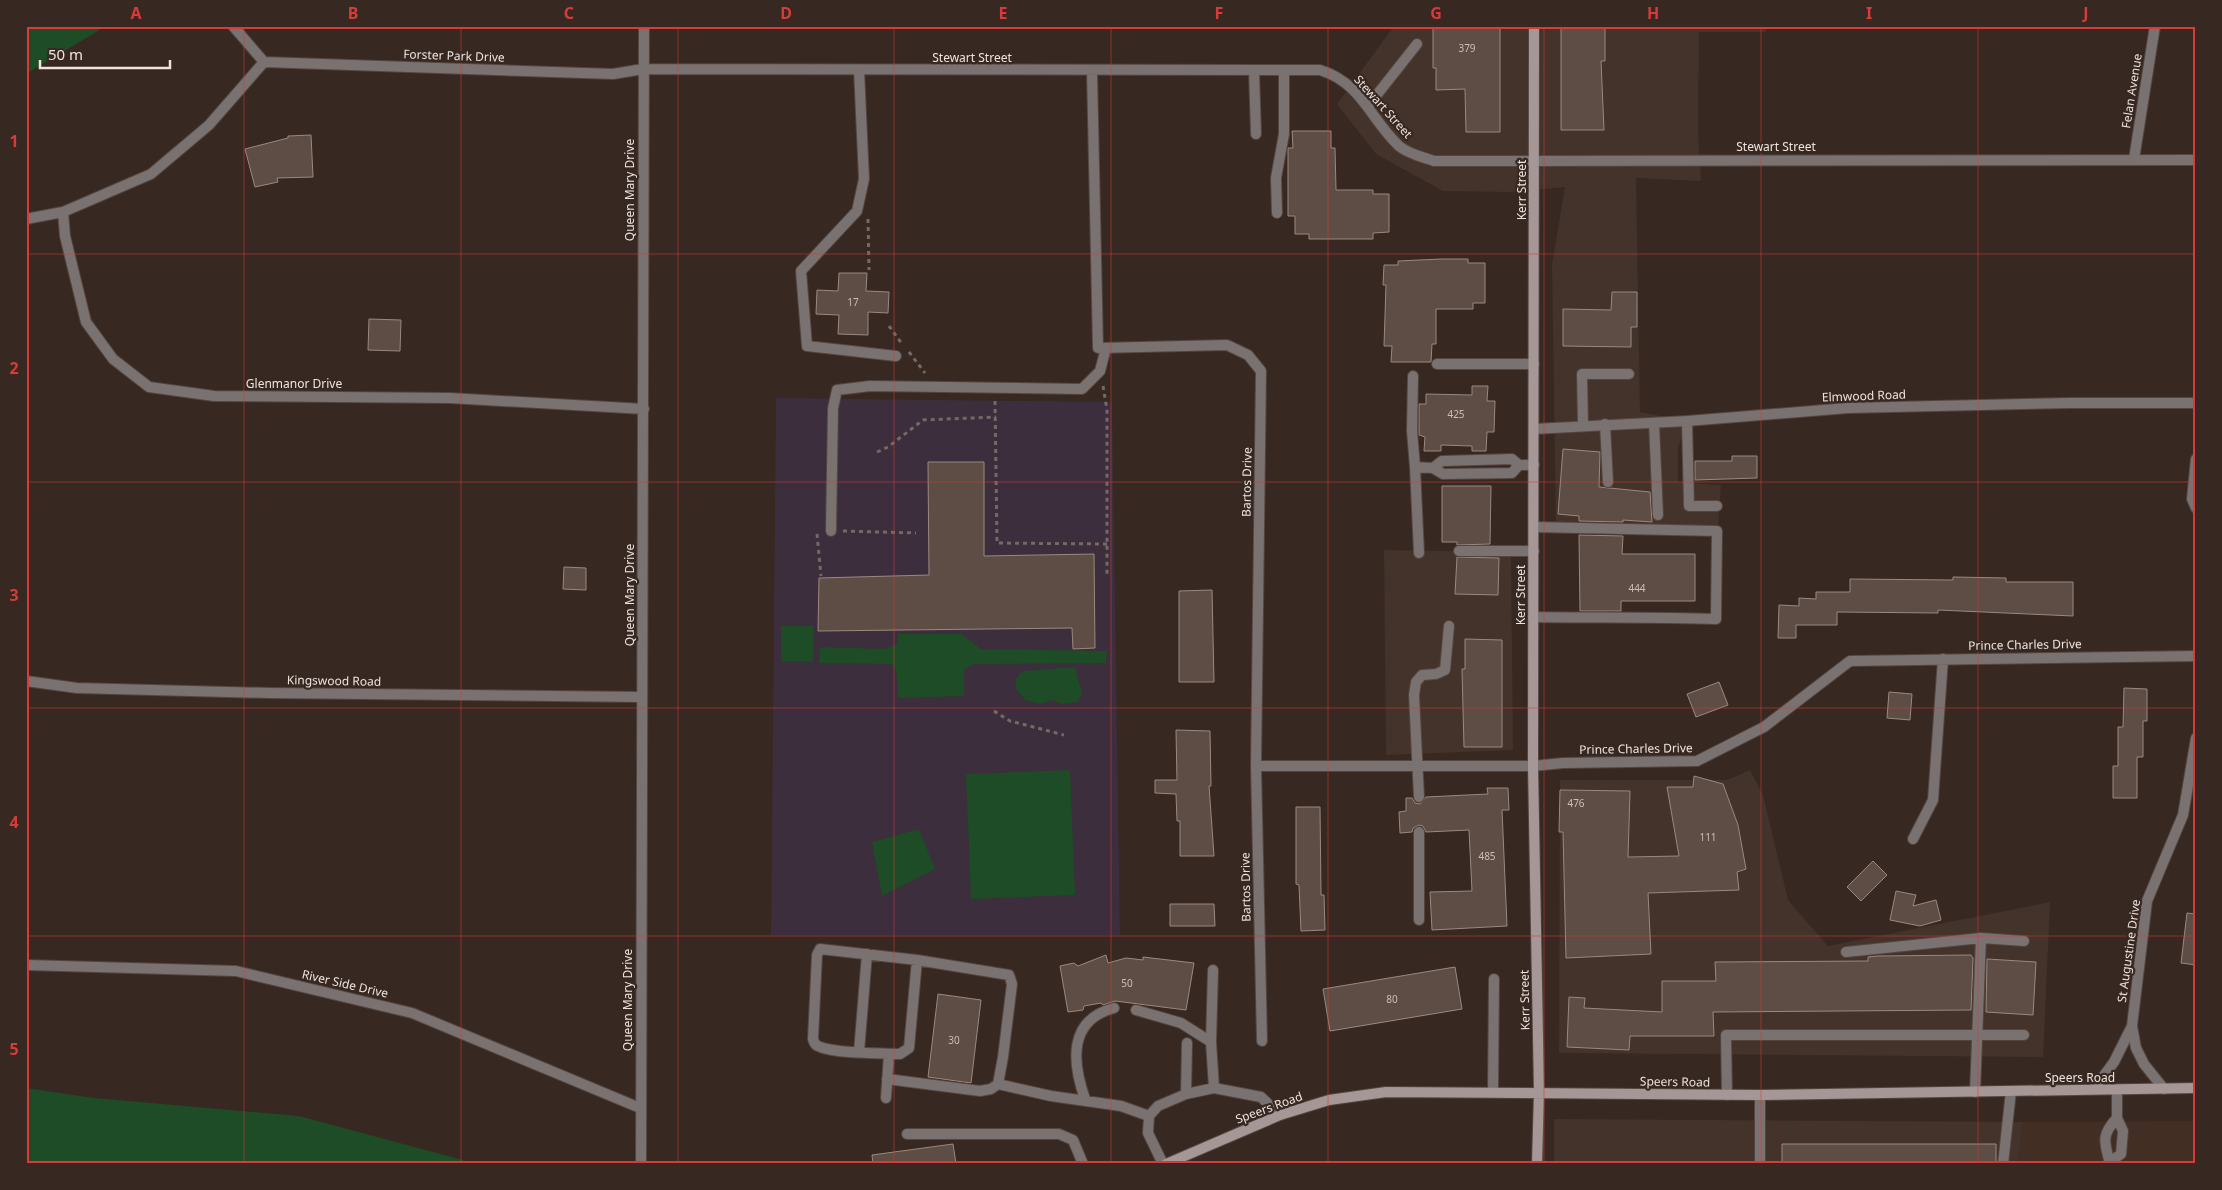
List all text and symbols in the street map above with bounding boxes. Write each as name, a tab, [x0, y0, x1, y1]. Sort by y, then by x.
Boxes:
text: A	[130, 2, 142, 24]
text: B	[348, 2, 358, 24]
text: C	[564, 2, 574, 24]
text: D	[780, 2, 792, 24]
text: E	[999, 2, 1008, 24]
text: F	[1215, 2, 1223, 24]
text: G	[1430, 2, 1442, 24]
text: H	[1647, 2, 1659, 24]
text: I	[1866, 2, 1872, 24]
text: J	[2081, 2, 2089, 24]
scale bar	[40, 38, 170, 70]
house number: 379	[1458, 41, 1476, 55]
text: 50 m	[48, 44, 83, 64]
street label: Forster Park Drive	[403, 45, 505, 66]
street label: Stewart Street	[932, 49, 1012, 66]
street label: Felan Avenue	[2117, 52, 2146, 130]
street label: Stewart Street	[1350, 71, 1417, 142]
text: 1	[9, 130, 19, 152]
street label: Stewart Street	[1736, 138, 1816, 155]
street label: Queen Mary Drive	[621, 139, 638, 241]
street label: Kerr Street	[1513, 159, 1530, 220]
house number: 17	[847, 295, 859, 309]
text: 2	[9, 357, 19, 379]
street label: Glenmanor Drive	[246, 375, 342, 392]
street label: Elmwood Road	[1822, 386, 1906, 405]
house number: 425	[1447, 407, 1465, 421]
street label: Bartos Drive	[1237, 447, 1256, 517]
street label: Queen Mary Drive	[621, 544, 638, 646]
street label: Kerr Street	[1512, 564, 1529, 625]
house number: 444	[1628, 581, 1646, 595]
text: 3	[9, 584, 19, 606]
street label: Prince Charles Drive	[1968, 635, 2082, 654]
street label: Kingswood Road	[287, 671, 381, 690]
street label: Prince Charles Drive	[1579, 739, 1693, 758]
house number: 476	[1567, 796, 1585, 810]
text: 4	[9, 811, 19, 833]
house number: 111	[1699, 830, 1717, 844]
house number: 485	[1478, 849, 1496, 863]
street label: Bartos Drive	[1236, 852, 1255, 922]
street label: St Augustine Drive	[2113, 898, 2144, 1004]
street label: Queen Mary Drive	[619, 949, 636, 1051]
street label: River Side Drive	[300, 965, 390, 1002]
street label: Kerr Street	[1515, 969, 1534, 1031]
house number: 50	[1121, 976, 1133, 990]
house number: 80	[1386, 992, 1398, 1006]
house number: 30	[948, 1033, 960, 1047]
text: 5	[9, 1038, 19, 1060]
street label: Speers Road	[2045, 1069, 2115, 1086]
street label: Speers Road	[1640, 1072, 1710, 1091]
street label: Speers Road	[1233, 1088, 1305, 1128]

